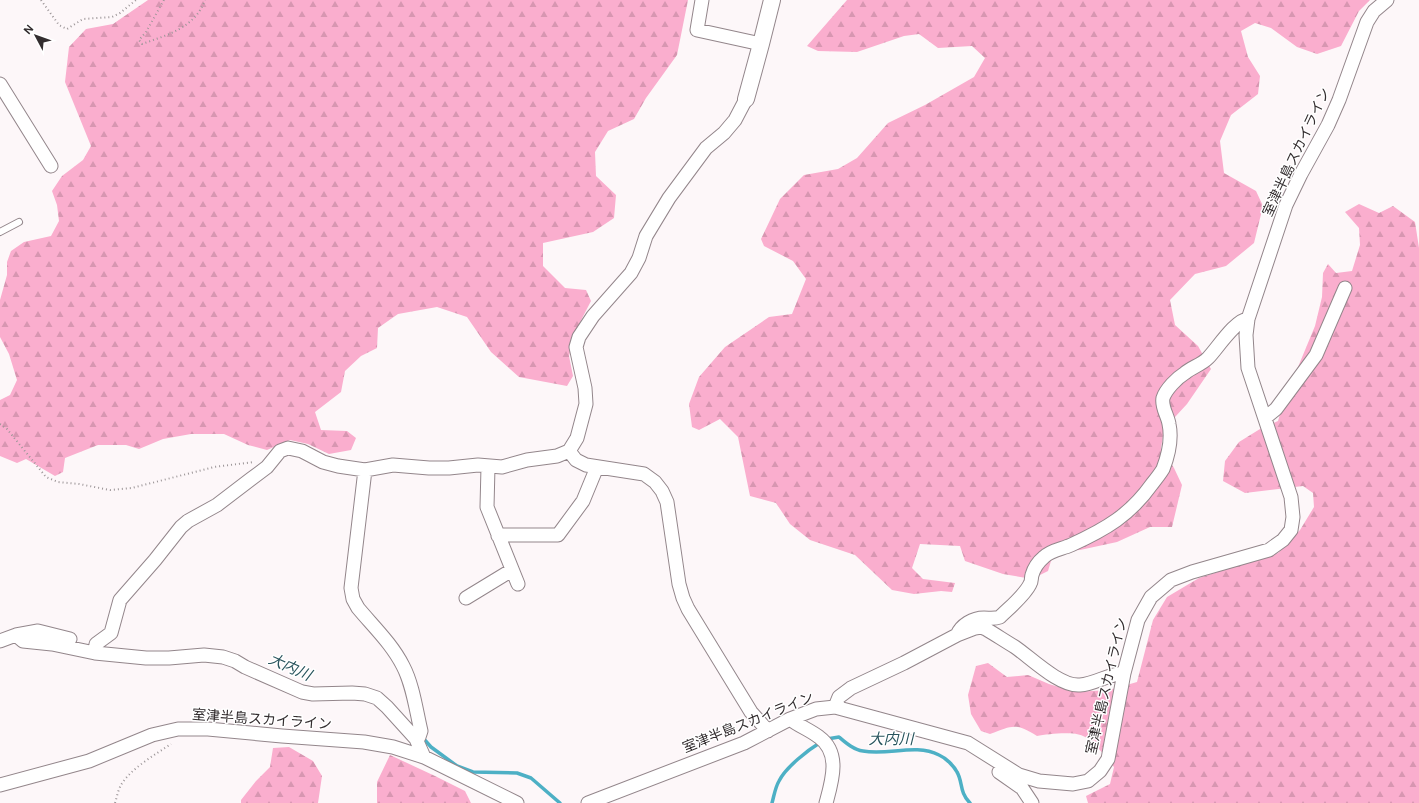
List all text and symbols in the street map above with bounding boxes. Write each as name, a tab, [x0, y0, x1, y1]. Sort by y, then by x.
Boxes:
north arrow	[16, 16, 56, 56]
text: N	[21, 22, 36, 37]
street label: 室津半島スカイライン	[1258, 85, 1334, 219]
street label: 室津半島スカイライン	[1081, 616, 1131, 756]
water label: 大内川	[265, 649, 316, 686]
street label: 室津半島スカイライン	[680, 687, 816, 757]
street label: 室津半島スカイライン	[192, 705, 332, 733]
water label: 大内川	[868, 729, 915, 749]

